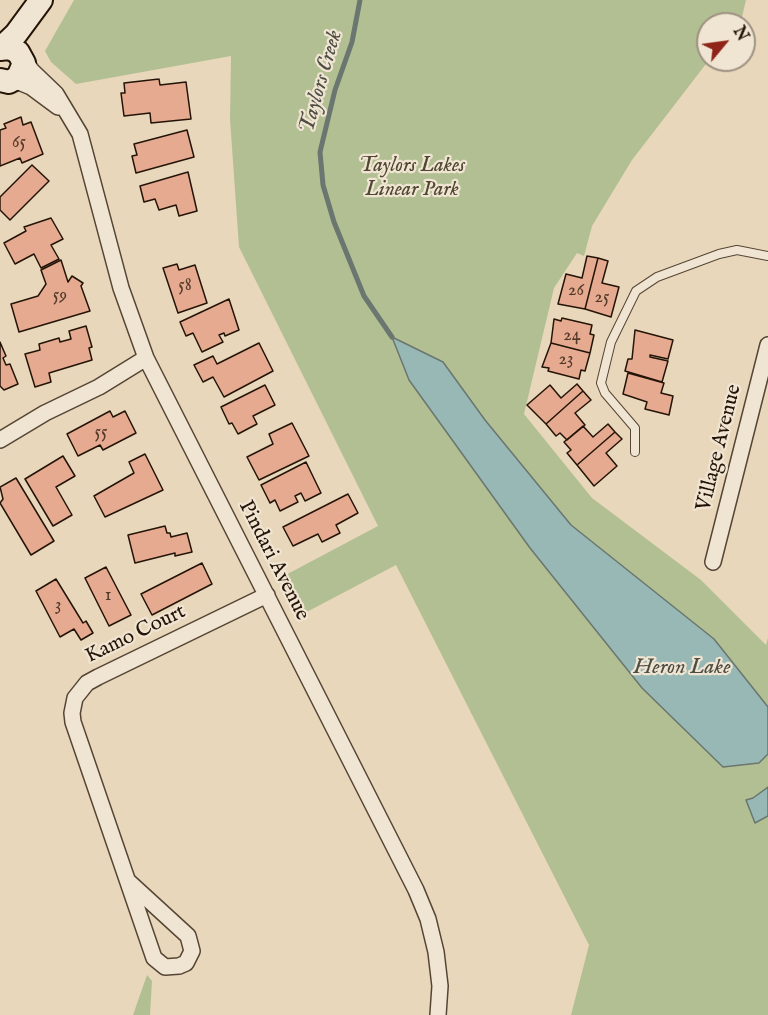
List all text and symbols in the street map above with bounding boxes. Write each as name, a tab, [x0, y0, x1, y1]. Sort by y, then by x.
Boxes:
north arrow	[696, 12, 756, 72]
text: N	[728, 23, 752, 45]
water label: Taylors Creek	[295, 28, 349, 136]
house number: 65	[12, 132, 26, 154]
park label: Taylors Lakes Linear Park	[359, 154, 465, 204]
house number: 58	[178, 275, 192, 297]
house number: 26	[568, 280, 584, 302]
house number: 59	[53, 285, 67, 307]
house number: 25	[595, 287, 609, 309]
house number: 24	[563, 325, 581, 347]
house number: 23	[558, 349, 574, 371]
street label: Village Avenue	[692, 382, 748, 514]
house number: 55	[94, 422, 108, 444]
street label: Pindari Avenue	[232, 497, 314, 625]
house number: 1	[105, 585, 111, 607]
house number: 3	[55, 595, 61, 617]
street label: Kamo Court	[82, 600, 190, 670]
water label: Heron Lake	[633, 655, 731, 681]

